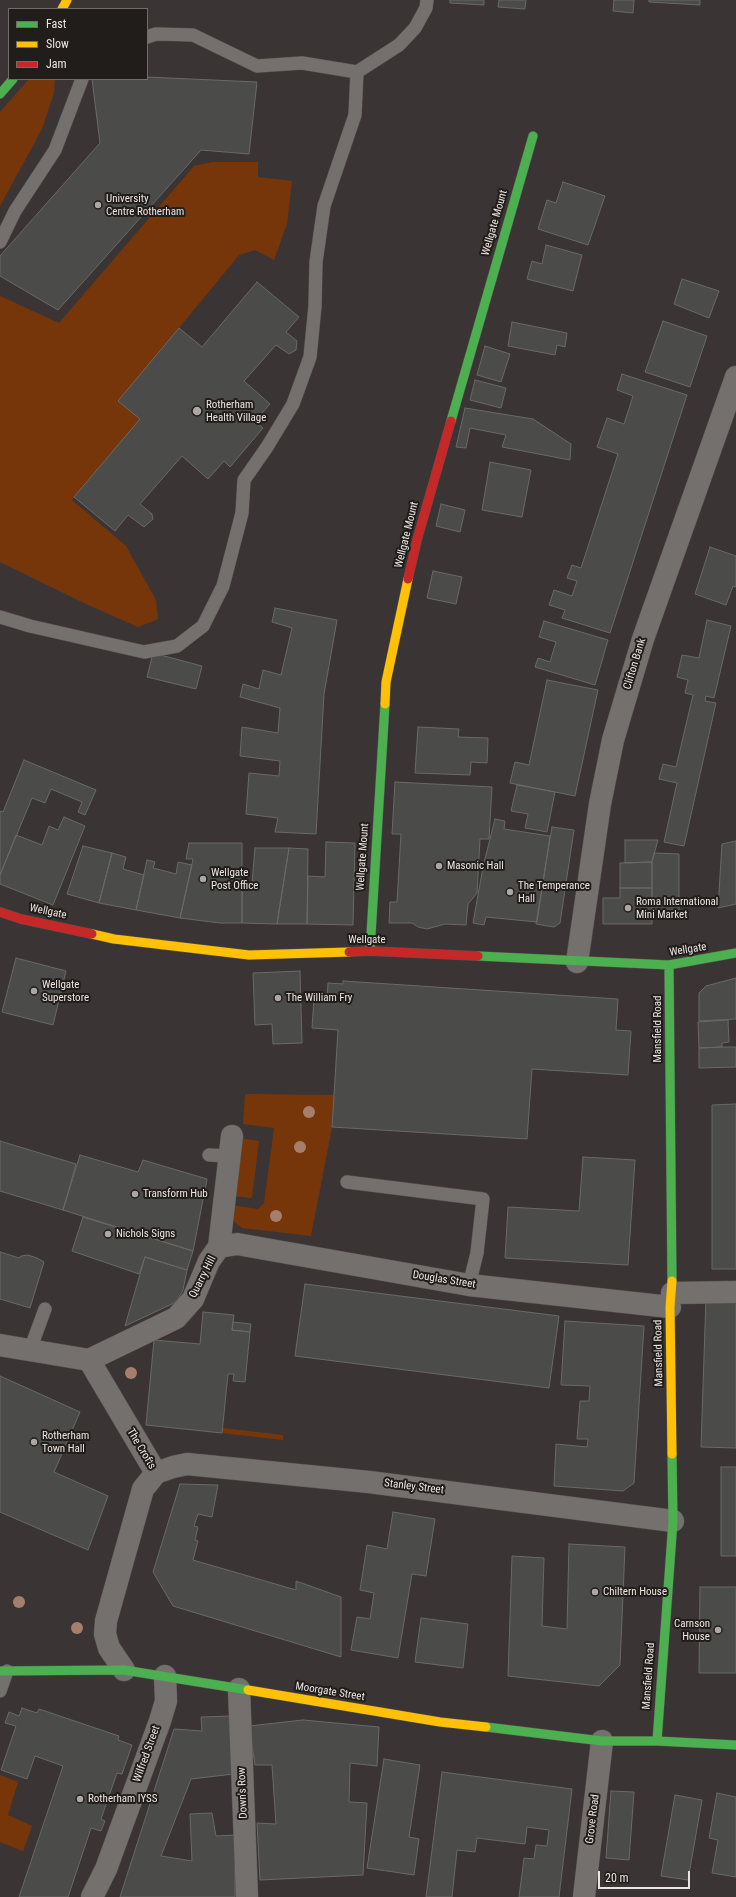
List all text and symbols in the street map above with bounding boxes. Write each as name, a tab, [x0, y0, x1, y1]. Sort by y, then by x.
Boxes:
legend	[8, 8, 148, 80]
text: Fast	[46, 17, 66, 31]
text: Slow	[46, 37, 69, 51]
text: Jam	[46, 57, 67, 71]
street label: Wellgate Mount	[479, 189, 511, 257]
place label: University Centre Rotherham	[106, 192, 184, 218]
marker: University Centre Rotherham	[93, 200, 103, 210]
place label: Rotherham Health Village	[206, 398, 266, 424]
marker: Rotherham Health Village	[191, 405, 203, 417]
street label: Wellgate Mount	[392, 501, 422, 569]
street label: Clifton Bank	[621, 637, 649, 691]
street label: Wellgate Mount	[354, 823, 372, 891]
place label: Masonic Hall	[447, 859, 504, 873]
marker: Masonic Hall	[434, 861, 444, 871]
place label: Wellgate Post Office	[211, 866, 258, 892]
marker: Wellgate Post Office	[198, 874, 208, 884]
place label: The Temperance Hall	[518, 879, 590, 905]
marker: The Temperance Hall	[505, 887, 515, 897]
place label: Roma International Mini Market	[636, 895, 718, 921]
street label: Wellgate	[28, 902, 68, 922]
marker: Roma International Mini Market	[623, 903, 633, 913]
street label: Wellgate	[348, 933, 386, 947]
street label: Wellgate	[668, 941, 708, 959]
place label: Wellgate Superstore	[42, 978, 89, 1004]
marker: Wellgate Superstore	[29, 986, 39, 996]
place label: The William Fry	[286, 991, 352, 1005]
marker: The William Fry	[273, 993, 283, 1003]
street label: Mansfield Road	[651, 995, 665, 1063]
place label: Transform Hub	[143, 1187, 208, 1201]
marker: Transform Hub	[130, 1189, 140, 1199]
place label: Nichols Signs	[116, 1227, 175, 1241]
marker: Nichols Signs	[103, 1229, 113, 1239]
street label: Quarry Hill	[187, 1254, 219, 1300]
street label: Douglas Street	[412, 1269, 476, 1291]
street label: Mansfield Road	[652, 1319, 666, 1387]
street label: The Crofts	[124, 1426, 158, 1472]
place label: Rotherham Town Hall	[42, 1429, 89, 1455]
marker: Rotherham Town Hall	[29, 1437, 39, 1447]
street label: Stanley Street	[383, 1477, 445, 1497]
place label: Chiltern House	[603, 1585, 667, 1599]
marker: Chiltern House	[590, 1587, 600, 1597]
place label: Carnson House	[674, 1617, 710, 1643]
marker: Carnson House	[713, 1625, 723, 1635]
street label: Mansfield Road	[640, 1642, 658, 1710]
street label: Moorgate Street	[294, 1680, 366, 1704]
street label: Wilfred Street	[131, 1724, 163, 1784]
street label: Down's Row	[236, 1767, 250, 1819]
place label: Rotherham IYSS	[88, 1792, 158, 1806]
marker: Rotherham IYSS	[75, 1794, 85, 1804]
street label: Grove Road	[583, 1794, 603, 1844]
scale bar	[600, 1863, 692, 1889]
text: 20 m	[605, 1871, 629, 1885]

